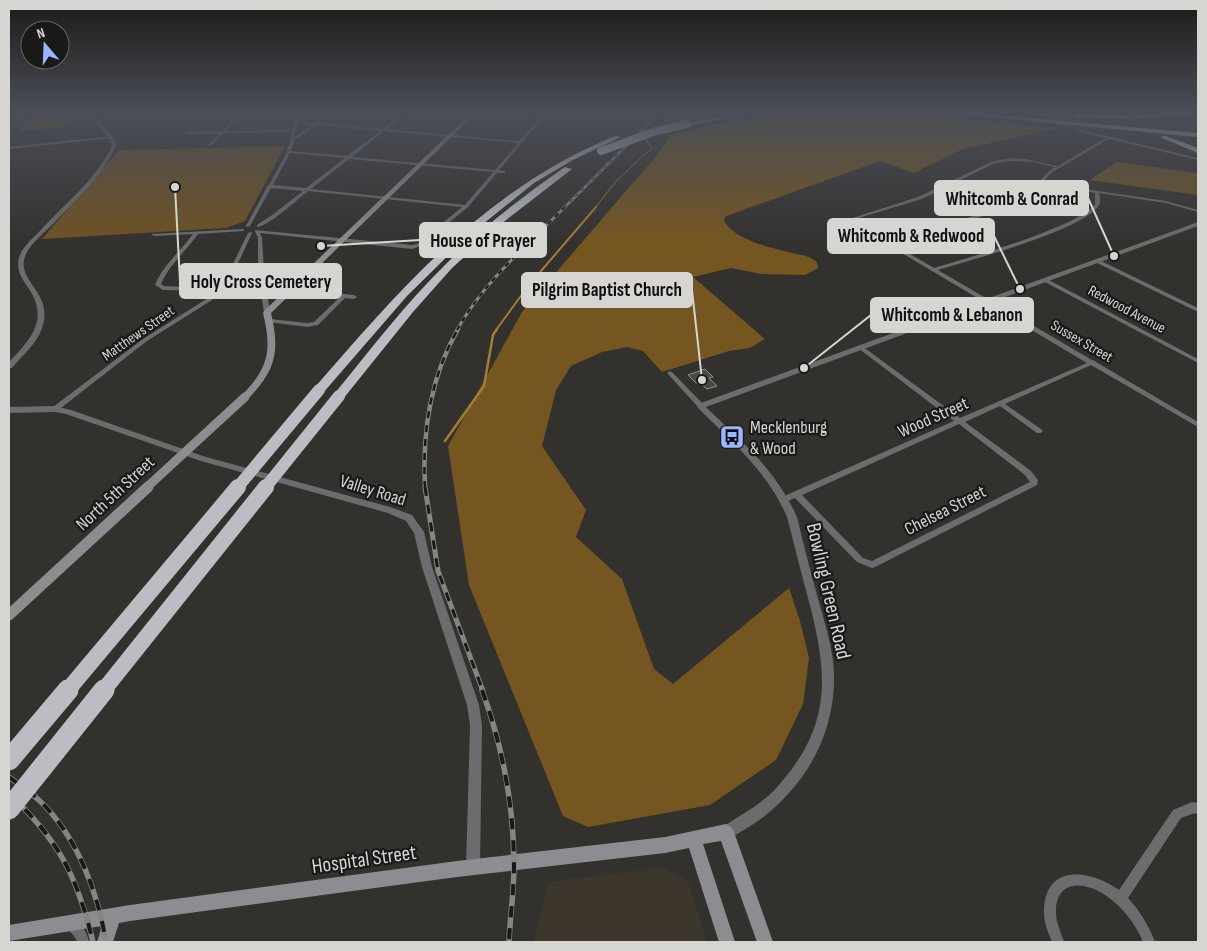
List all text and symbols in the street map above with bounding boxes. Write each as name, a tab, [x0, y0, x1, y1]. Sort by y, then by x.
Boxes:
north arrow	[20, 20, 70, 70]
text: N	[35, 24, 47, 42]
callout: Whitcomb & Conrad	[935, 181, 1088, 215]
text: Whitcomb & Conrad	[946, 188, 1078, 211]
callout: Whitcomb & Redwood	[828, 219, 994, 253]
callout: House of Prayer	[420, 223, 546, 257]
text: Whitcomb & Redwood	[838, 225, 984, 248]
text: House of Prayer	[430, 230, 536, 253]
callout: Holy Cross Cemetery	[180, 264, 341, 298]
text: Holy Cross Cemetery	[191, 271, 332, 294]
callout: Pilgrim Baptist Church	[522, 273, 692, 307]
text: Pilgrim Baptist Church	[532, 279, 682, 302]
street label: Redwood Avenue	[1085, 281, 1169, 338]
callout: Whitcomb & Lebanon	[871, 298, 1033, 332]
street label: Matthews Street	[98, 301, 179, 365]
text: Whitcomb & Lebanon	[881, 304, 1023, 327]
street label: Sussex Street	[1047, 316, 1117, 367]
street label: Wood Street	[895, 392, 972, 442]
place label: Mecklenburg & Wood	[750, 417, 827, 459]
bus stop icon: Mecklenburg & Wood	[719, 424, 745, 450]
street label: North 5th Street	[72, 451, 159, 535]
street label: Valley Road	[337, 470, 408, 510]
street label: Chelsea Street	[901, 481, 990, 540]
street label: Bowling Green Road	[801, 521, 856, 662]
street label: Hospital Street	[310, 840, 418, 879]

